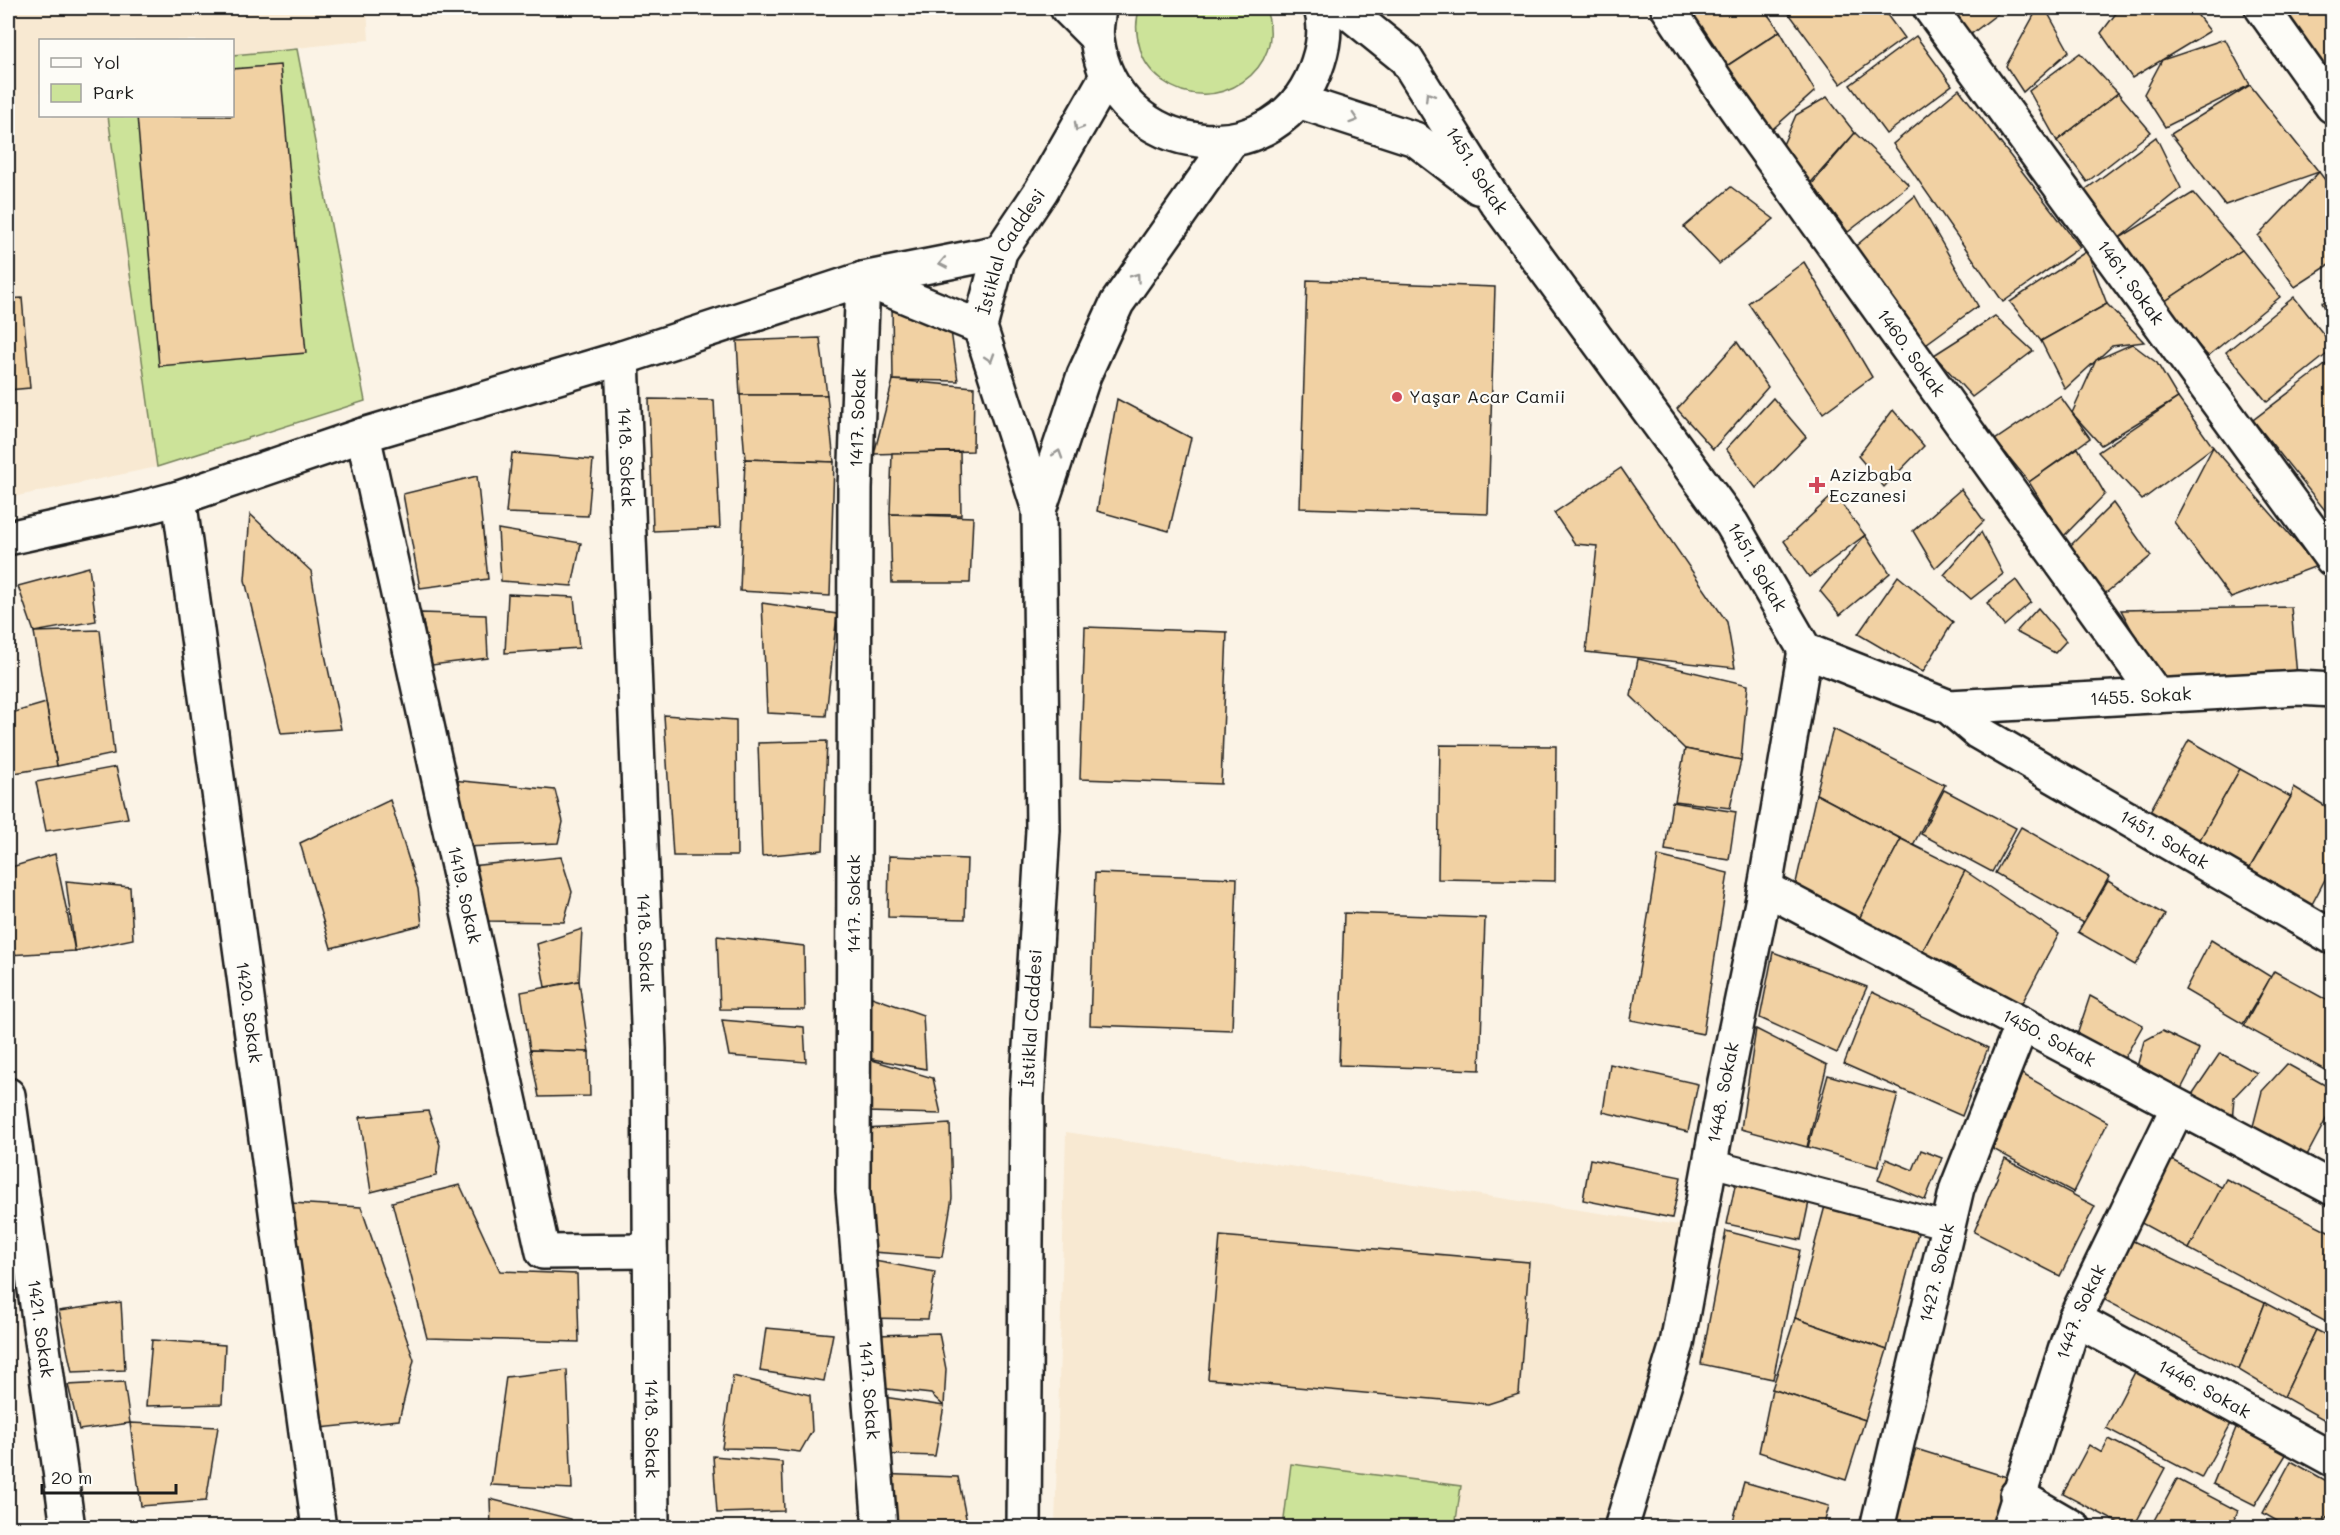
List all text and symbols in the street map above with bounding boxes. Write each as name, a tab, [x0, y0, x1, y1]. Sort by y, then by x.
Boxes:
legend	[39, 39, 234, 117]
text: Yol	[93, 50, 120, 74]
text: Park	[93, 80, 134, 104]
one-way arrow	[1425, 92, 1437, 102]
one-way arrow	[1348, 112, 1359, 125]
one-way arrow	[1074, 120, 1085, 131]
street label: 1451. Sokak	[1440, 122, 1514, 219]
street label: İstiklal Caddesi	[971, 184, 1050, 317]
street label: 1461. Sokak	[2092, 235, 2170, 329]
one-way arrow	[938, 256, 948, 269]
one-way arrow	[1129, 272, 1140, 283]
street label: 1460. Sokak	[1872, 304, 1951, 401]
one-way arrow	[983, 352, 996, 363]
street label: 1417. Sokak	[843, 368, 871, 468]
place label: Yaşar Acar Camii	[1409, 384, 1565, 408]
marker: Yaşar Acar Camii	[1390, 390, 1404, 404]
street label: 1418. Sokak	[613, 407, 641, 507]
one-way arrow	[1050, 449, 1063, 460]
place label: Azizbaba Eczanesi	[1829, 462, 1912, 507]
marker: Azizbaba Eczanesi	[1810, 478, 1824, 492]
street label: 1451. Sokak	[1723, 518, 1793, 616]
street label: 1455. Sokak	[2089, 681, 2192, 710]
street label: 1451. Sokak	[2115, 804, 2214, 874]
street label: 1419. Sokak	[443, 844, 488, 946]
street label: 1417. Sokak	[841, 855, 865, 953]
street label: 1418. Sokak	[632, 892, 660, 993]
street label: İstiklal Caddesi	[1015, 948, 1047, 1088]
street label: 1420. Sokak	[231, 960, 269, 1064]
street label: 1450. Sokak	[1998, 1003, 2100, 1072]
street label: 1448. Sokak	[1701, 1040, 1744, 1145]
street label: 1427. Sokak	[1913, 1221, 1959, 1325]
street label: 1447. Sokak	[2050, 1260, 2111, 1362]
street label: 1421. Sokak	[23, 1278, 60, 1379]
street label: 1417. Sokak	[854, 1340, 886, 1440]
street label: 1446. Sokak	[2154, 1353, 2255, 1423]
street label: 1418. Sokak	[640, 1378, 665, 1478]
scale bar	[42, 1457, 176, 1495]
text: 20 m	[51, 1465, 92, 1489]

